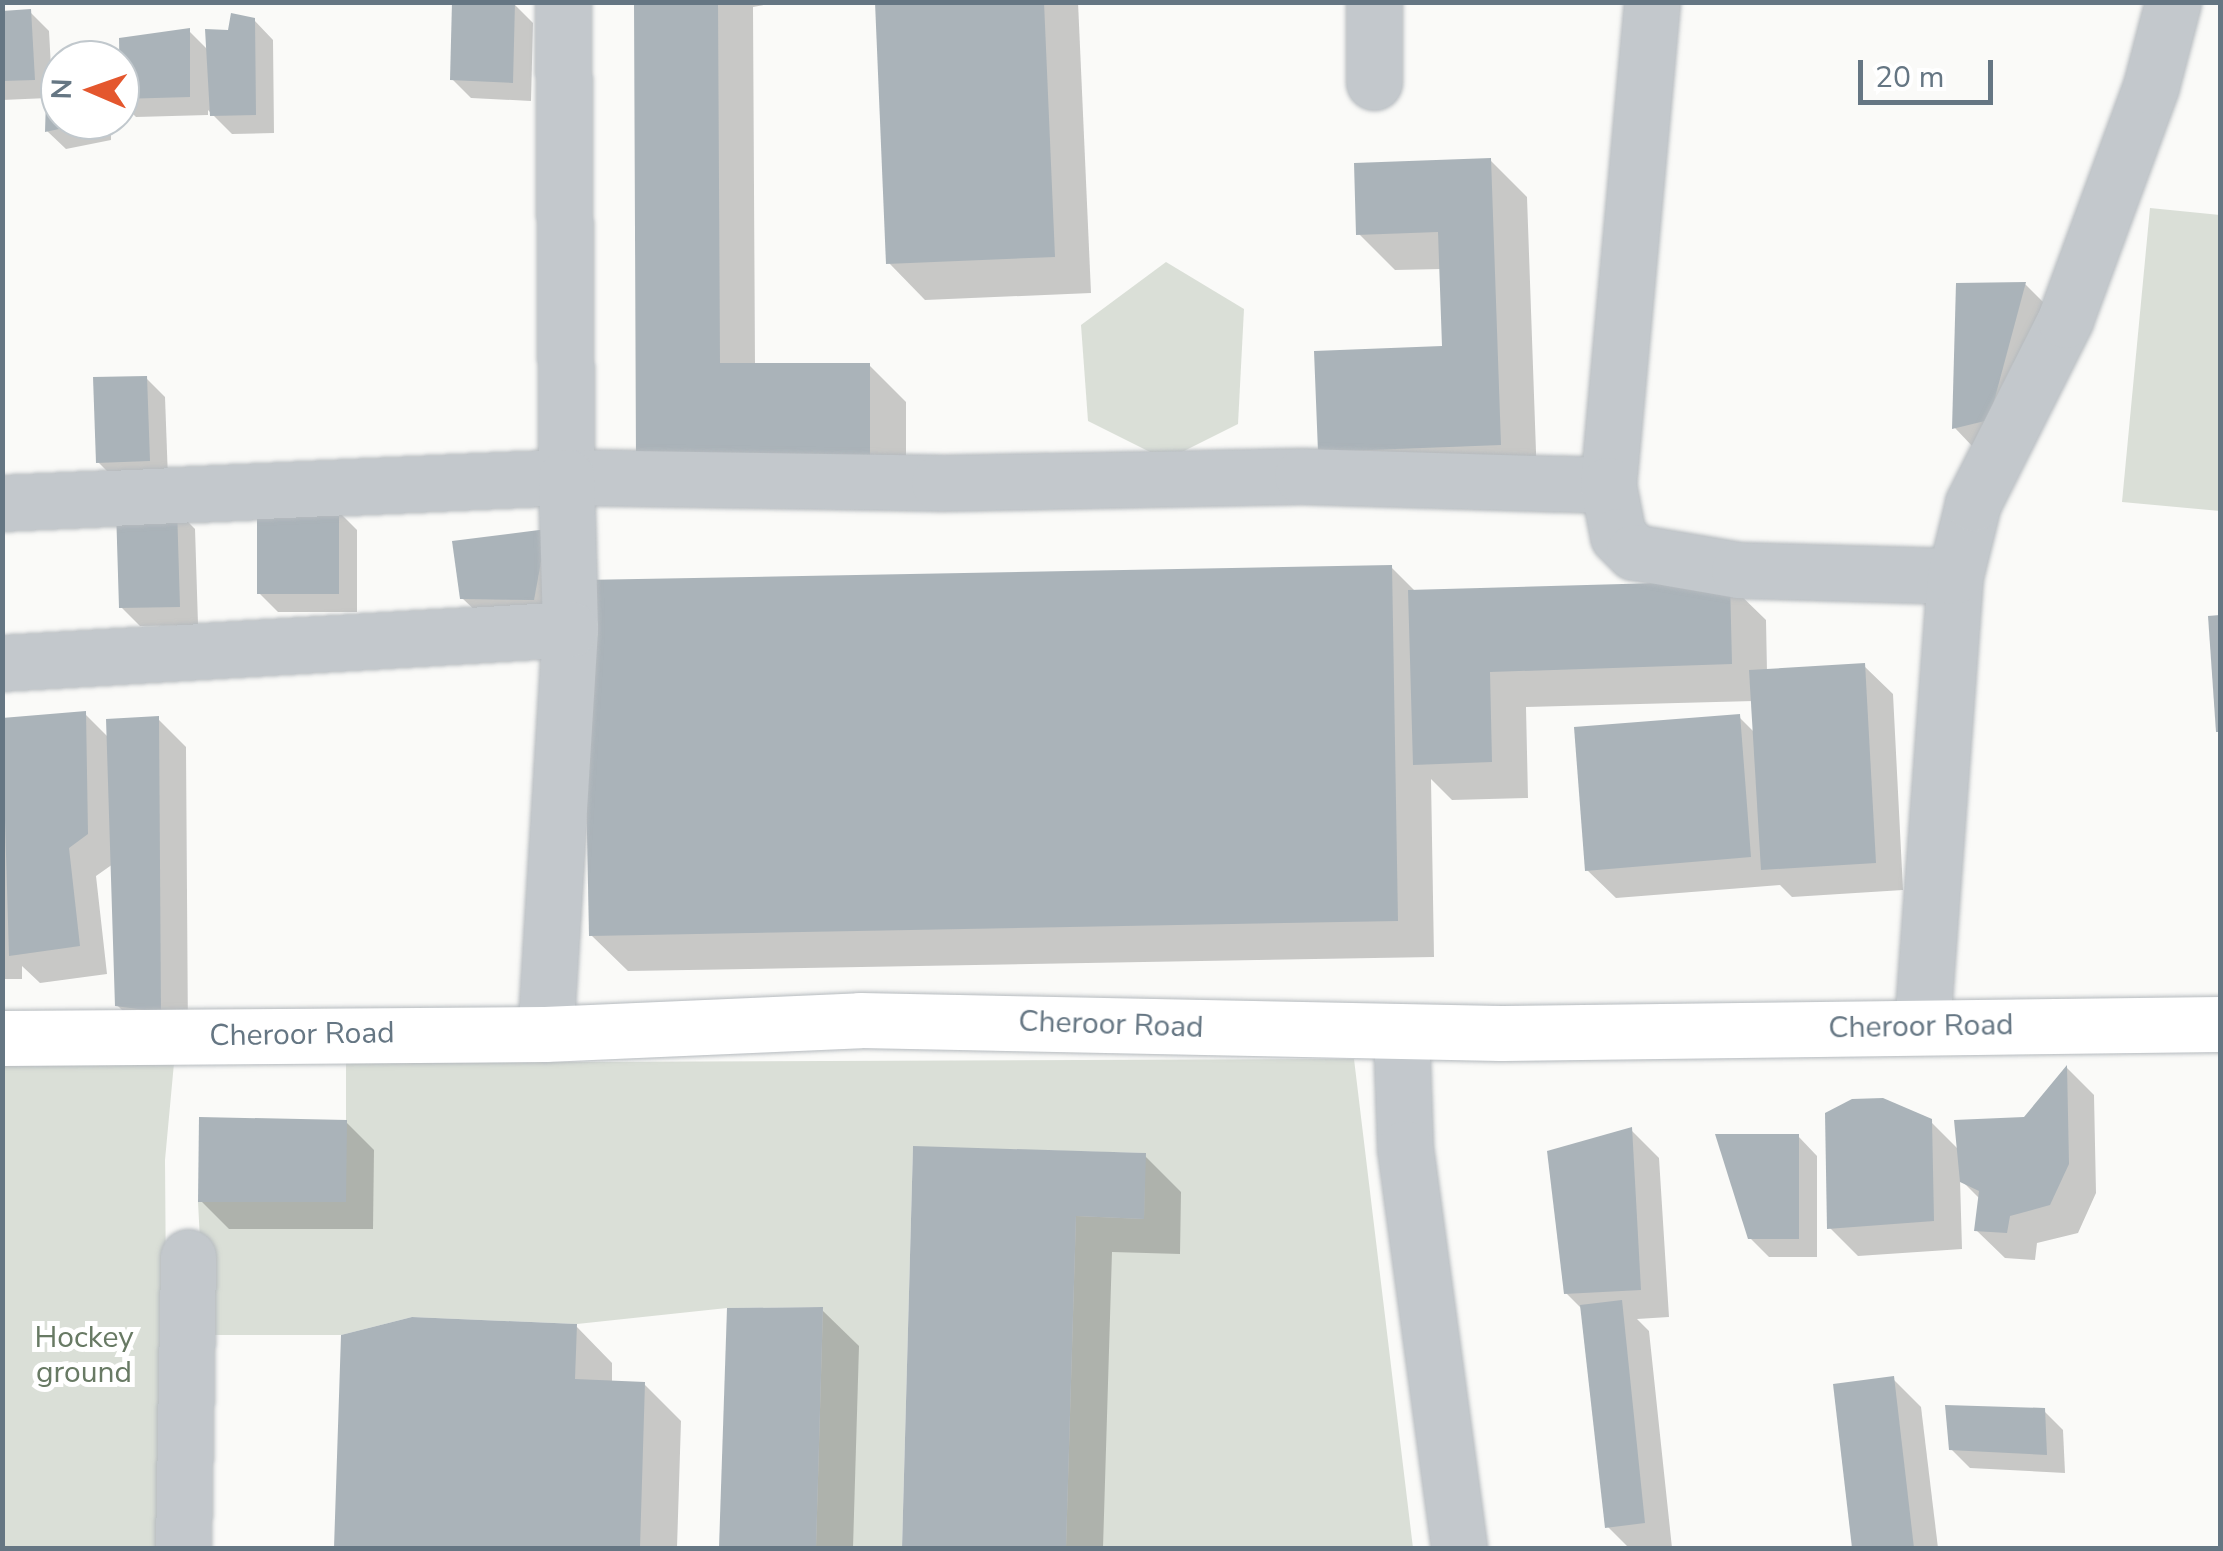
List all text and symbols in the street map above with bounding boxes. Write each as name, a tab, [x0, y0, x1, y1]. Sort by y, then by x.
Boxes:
north arrow	[40, 40, 140, 140]
scale bar	[1863, 40, 1998, 102]
text: 20 m	[1875, 57, 1944, 98]
text: N	[43, 78, 81, 100]
street label: Cheroor Road	[1018, 1004, 1204, 1046]
street label: Cheroor Road	[1828, 1007, 2014, 1047]
street label: Cheroor Road	[209, 1015, 395, 1055]
park label: Hockey ground	[34, 1320, 134, 1390]

